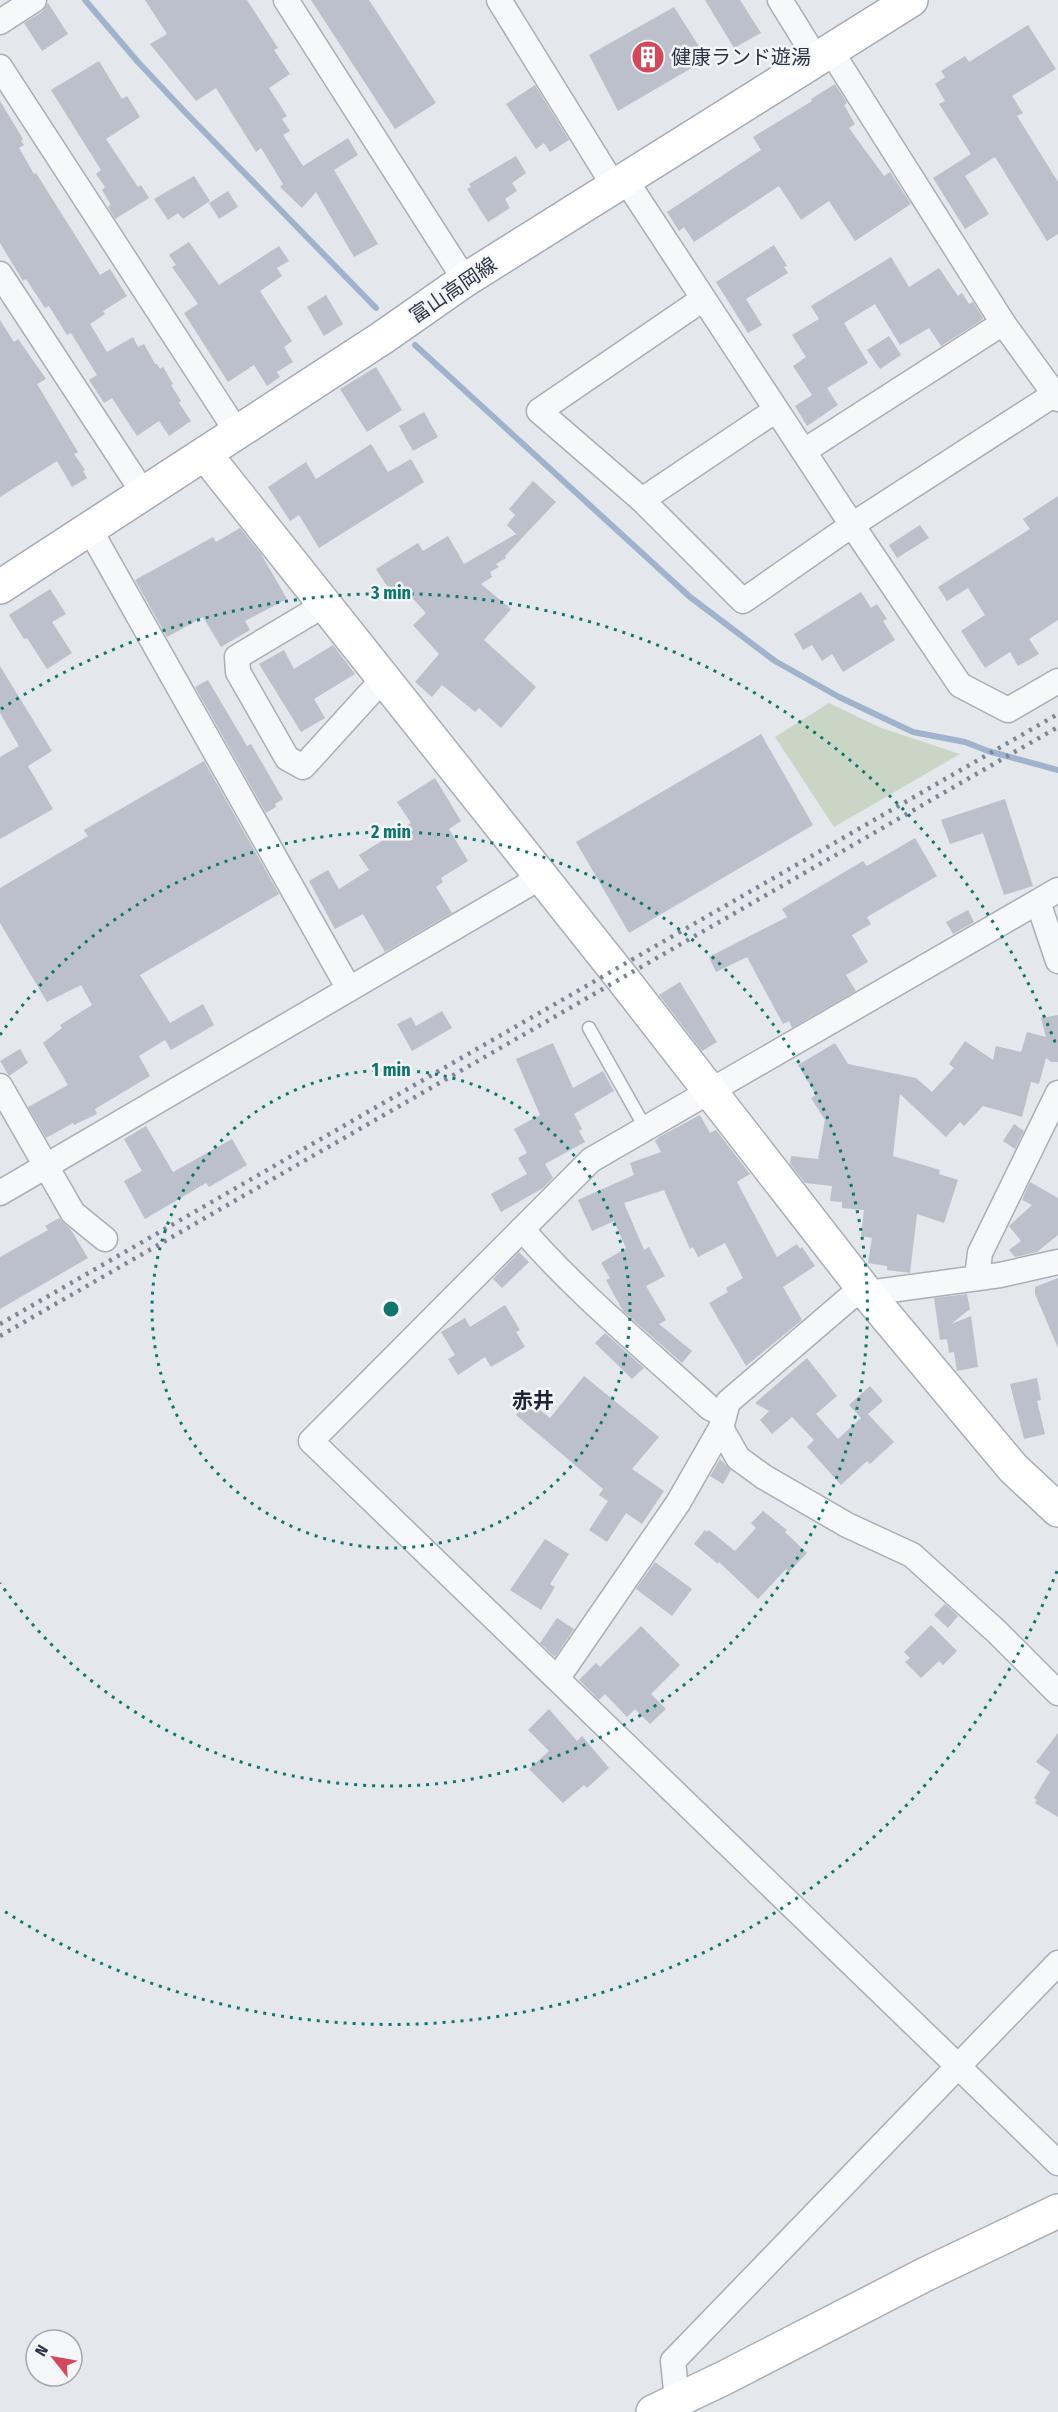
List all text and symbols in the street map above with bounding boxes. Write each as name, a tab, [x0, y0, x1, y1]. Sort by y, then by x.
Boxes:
building icon: 健康ランド遊湯	[630, 39, 666, 75]
place label: 健康ランド遊湯	[671, 45, 811, 69]
street label: 富山高岡線	[405, 252, 501, 328]
text: 3 min	[370, 582, 411, 604]
text: 2 min	[370, 821, 411, 843]
text: 1 min	[371, 1059, 411, 1081]
centre of rings	[381, 1299, 401, 1319]
district label: 赤井	[512, 1388, 554, 1414]
north arrow	[24, 2328, 84, 2388]
text: N	[31, 2342, 52, 2360]

